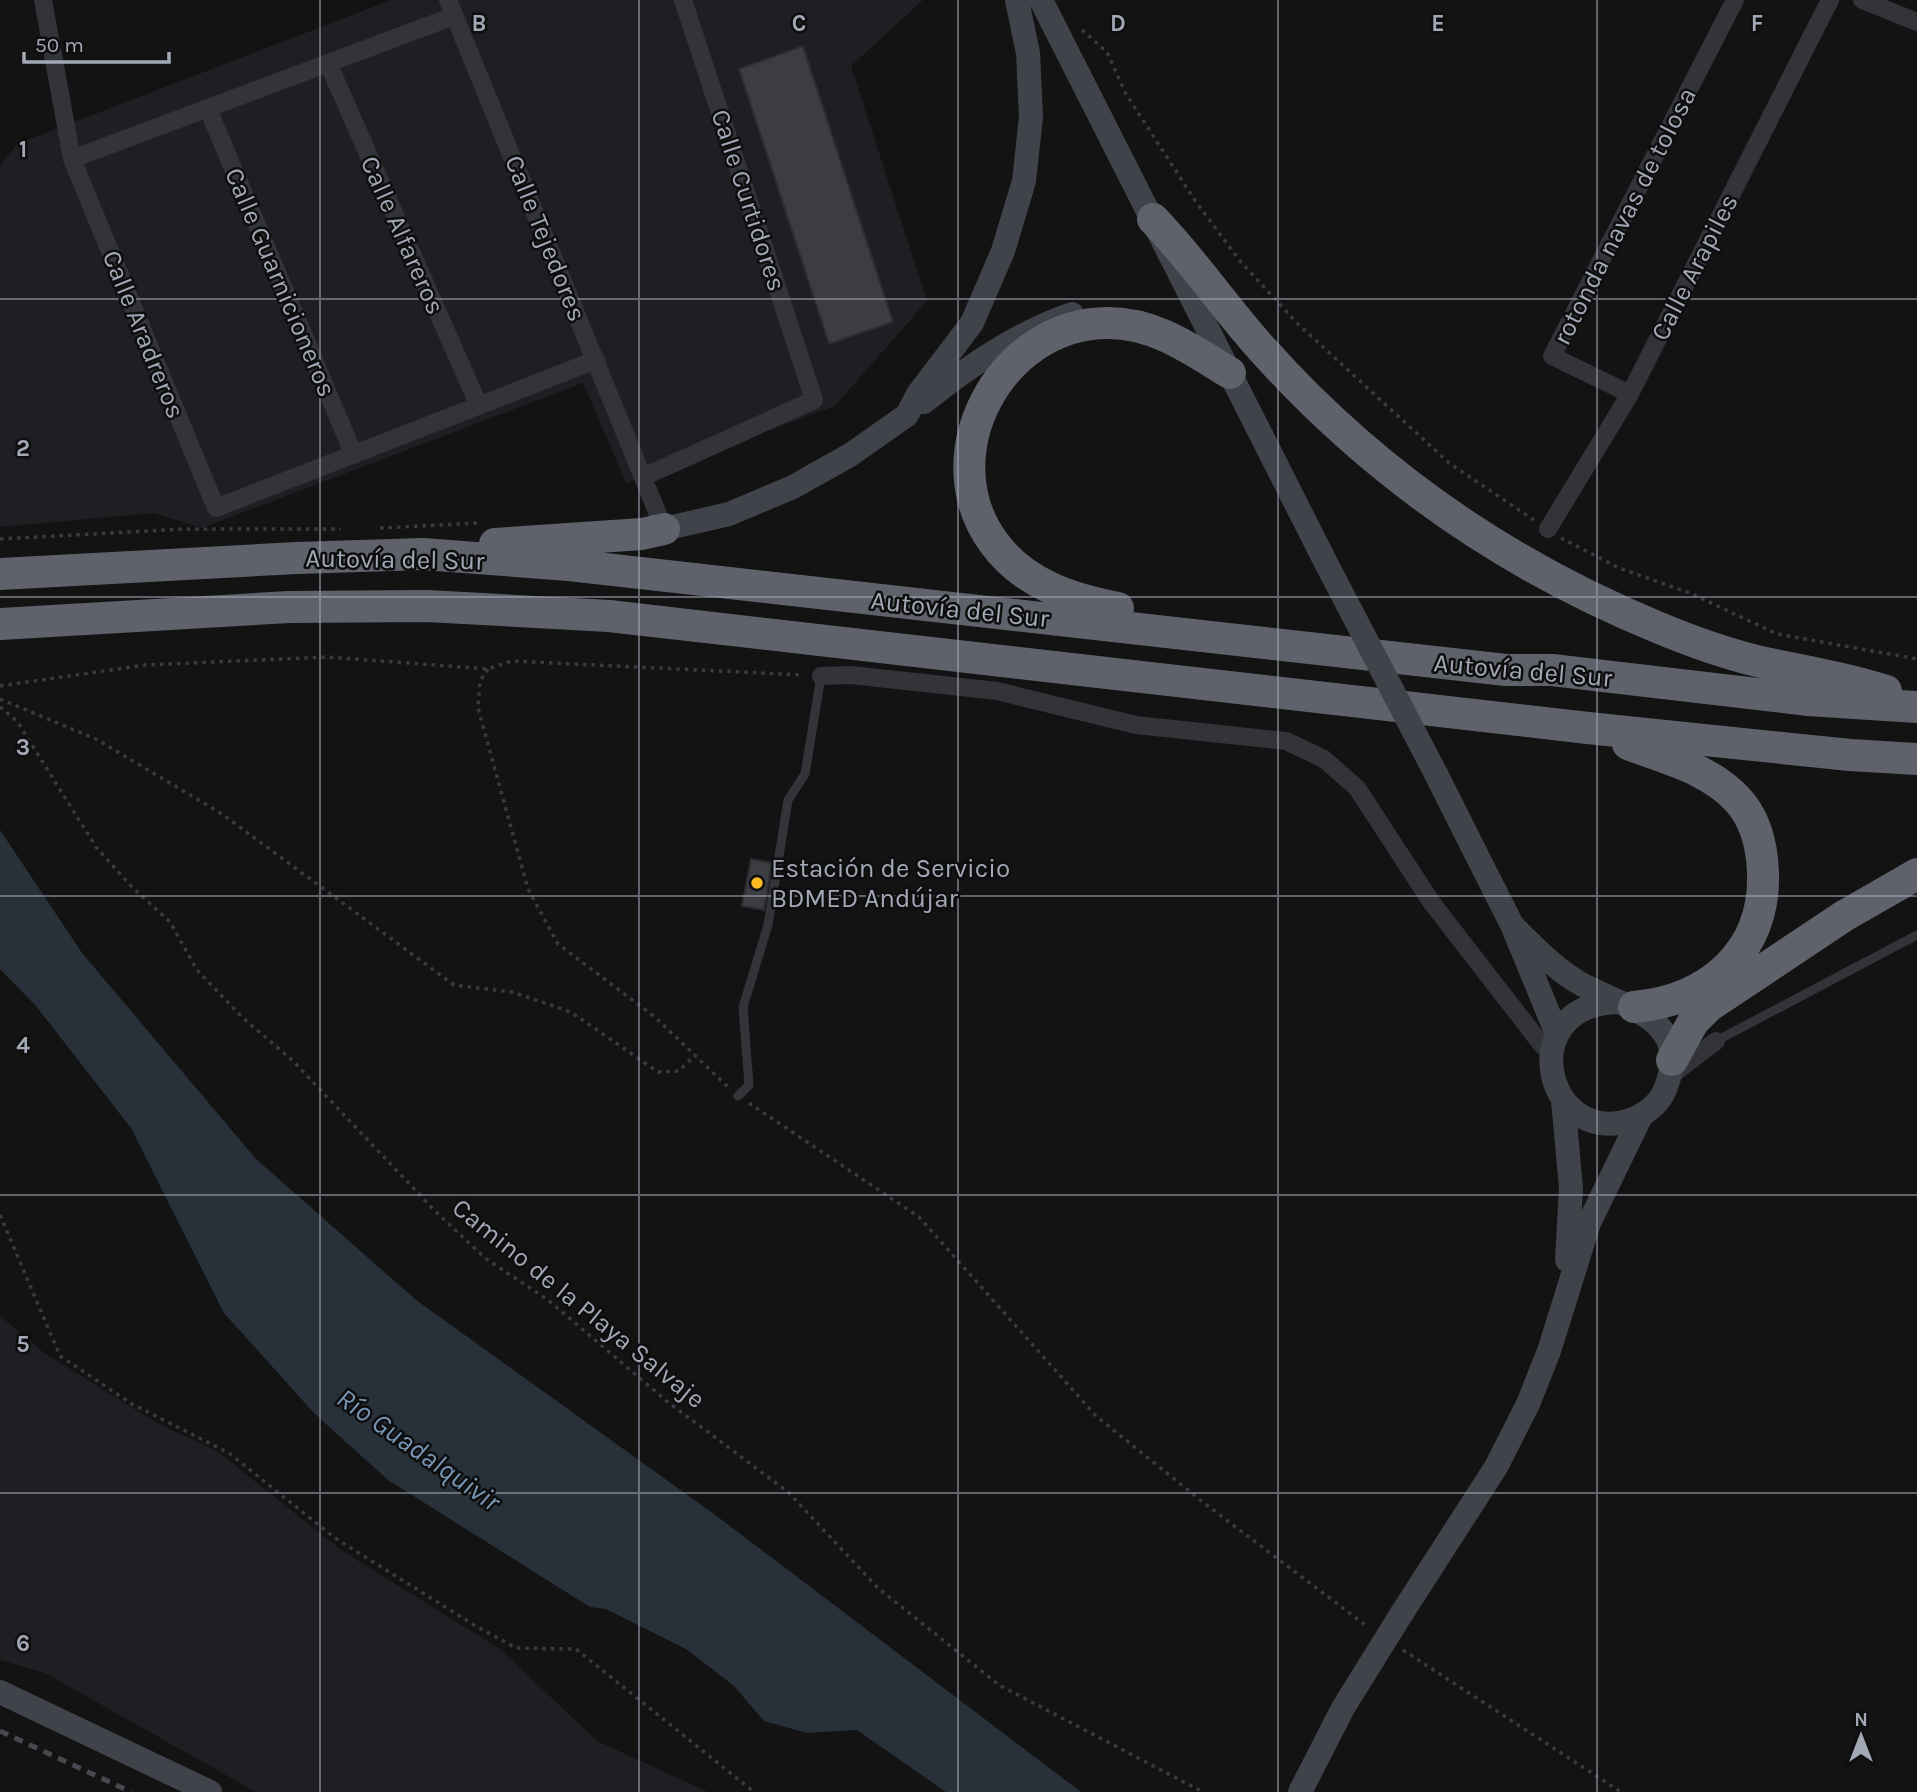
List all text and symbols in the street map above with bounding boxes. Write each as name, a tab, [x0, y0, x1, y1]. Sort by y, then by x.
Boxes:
text: B	[472, 10, 486, 37]
text: C	[792, 10, 806, 37]
text: D	[1110, 10, 1126, 37]
text: E	[1431, 10, 1445, 37]
text: F	[1751, 10, 1763, 37]
scale bar	[24, 21, 170, 65]
text: 50 m	[35, 33, 84, 57]
street label: rotonda navas de tolosa	[1546, 82, 1703, 350]
street label: Calle Curtidores	[705, 106, 792, 295]
text: 1	[19, 136, 27, 163]
street label: Calle Alfareros	[354, 151, 451, 319]
street label: Calle Tejedores	[498, 151, 593, 326]
street label: Calle Guarnicioneros	[218, 163, 343, 401]
street label: Calle Arapiles	[1644, 189, 1745, 346]
street label: Calle Aradreros	[96, 246, 191, 423]
text: 2	[16, 435, 30, 462]
street label: Autovía del Sur	[305, 542, 485, 577]
street label: Autovía del Sur	[869, 585, 1051, 634]
street label: Autovía del Sur	[1432, 647, 1614, 694]
text: 3	[16, 734, 30, 761]
place label: Estación de Servicio BDMED Andújar	[771, 853, 1010, 914]
marker: Estación de Servicio BDMED Andújar	[749, 875, 765, 891]
text: 4	[16, 1032, 30, 1059]
street label: Camino de la Playa Salvaje	[446, 1192, 711, 1415]
text: 5	[16, 1331, 30, 1358]
water label: Río Guadalquivir	[331, 1381, 508, 1519]
text: 6	[16, 1630, 30, 1657]
north arrow	[1826, 1701, 1896, 1771]
text: N	[1854, 1709, 1868, 1731]

